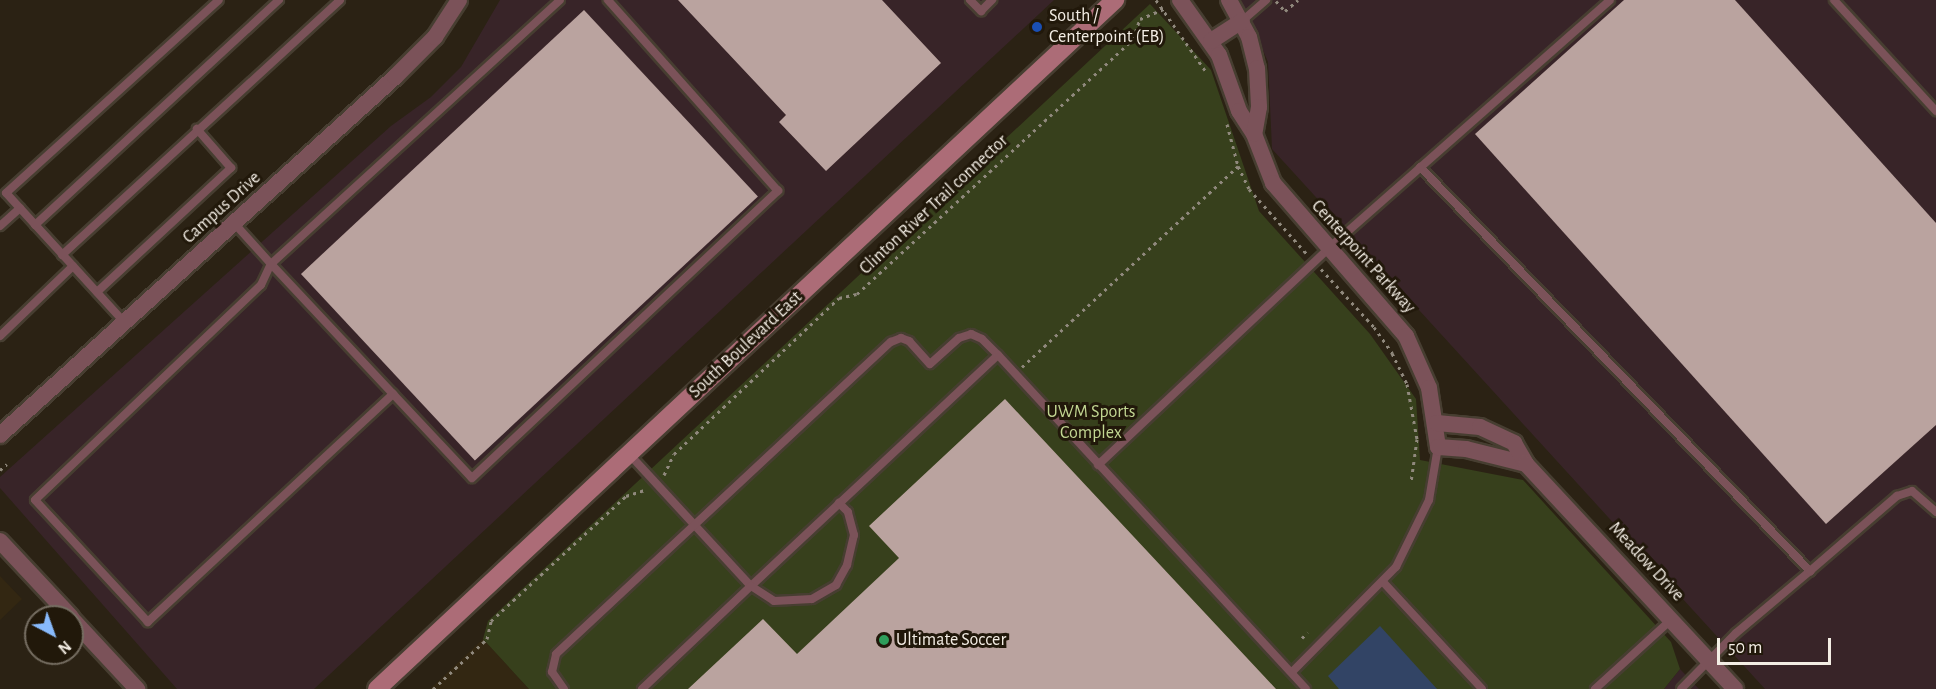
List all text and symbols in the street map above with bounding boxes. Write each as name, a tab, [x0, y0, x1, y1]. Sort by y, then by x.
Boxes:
place label: South / Centerpoint (EB)	[1049, 6, 1165, 48]
marker: South / Centerpoint (EB)	[1030, 20, 1044, 34]
street label: Clinton River Trail connector	[855, 131, 1013, 279]
street label: Campus Drive	[179, 167, 265, 249]
street label: Centerpoint Parkway	[1306, 196, 1420, 318]
street label: South Boulevard East	[685, 287, 807, 403]
park label: UWM Sports Complex	[1047, 402, 1135, 444]
street label: Meadow Drive	[1604, 518, 1688, 606]
north arrow	[24, 605, 84, 665]
scale bar	[1720, 626, 1834, 664]
place label: Ultimate Soccer	[896, 629, 1006, 651]
marker: Ultimate Soccer	[877, 633, 891, 647]
text: N	[55, 637, 74, 657]
text: 50 m	[1728, 639, 1762, 657]

